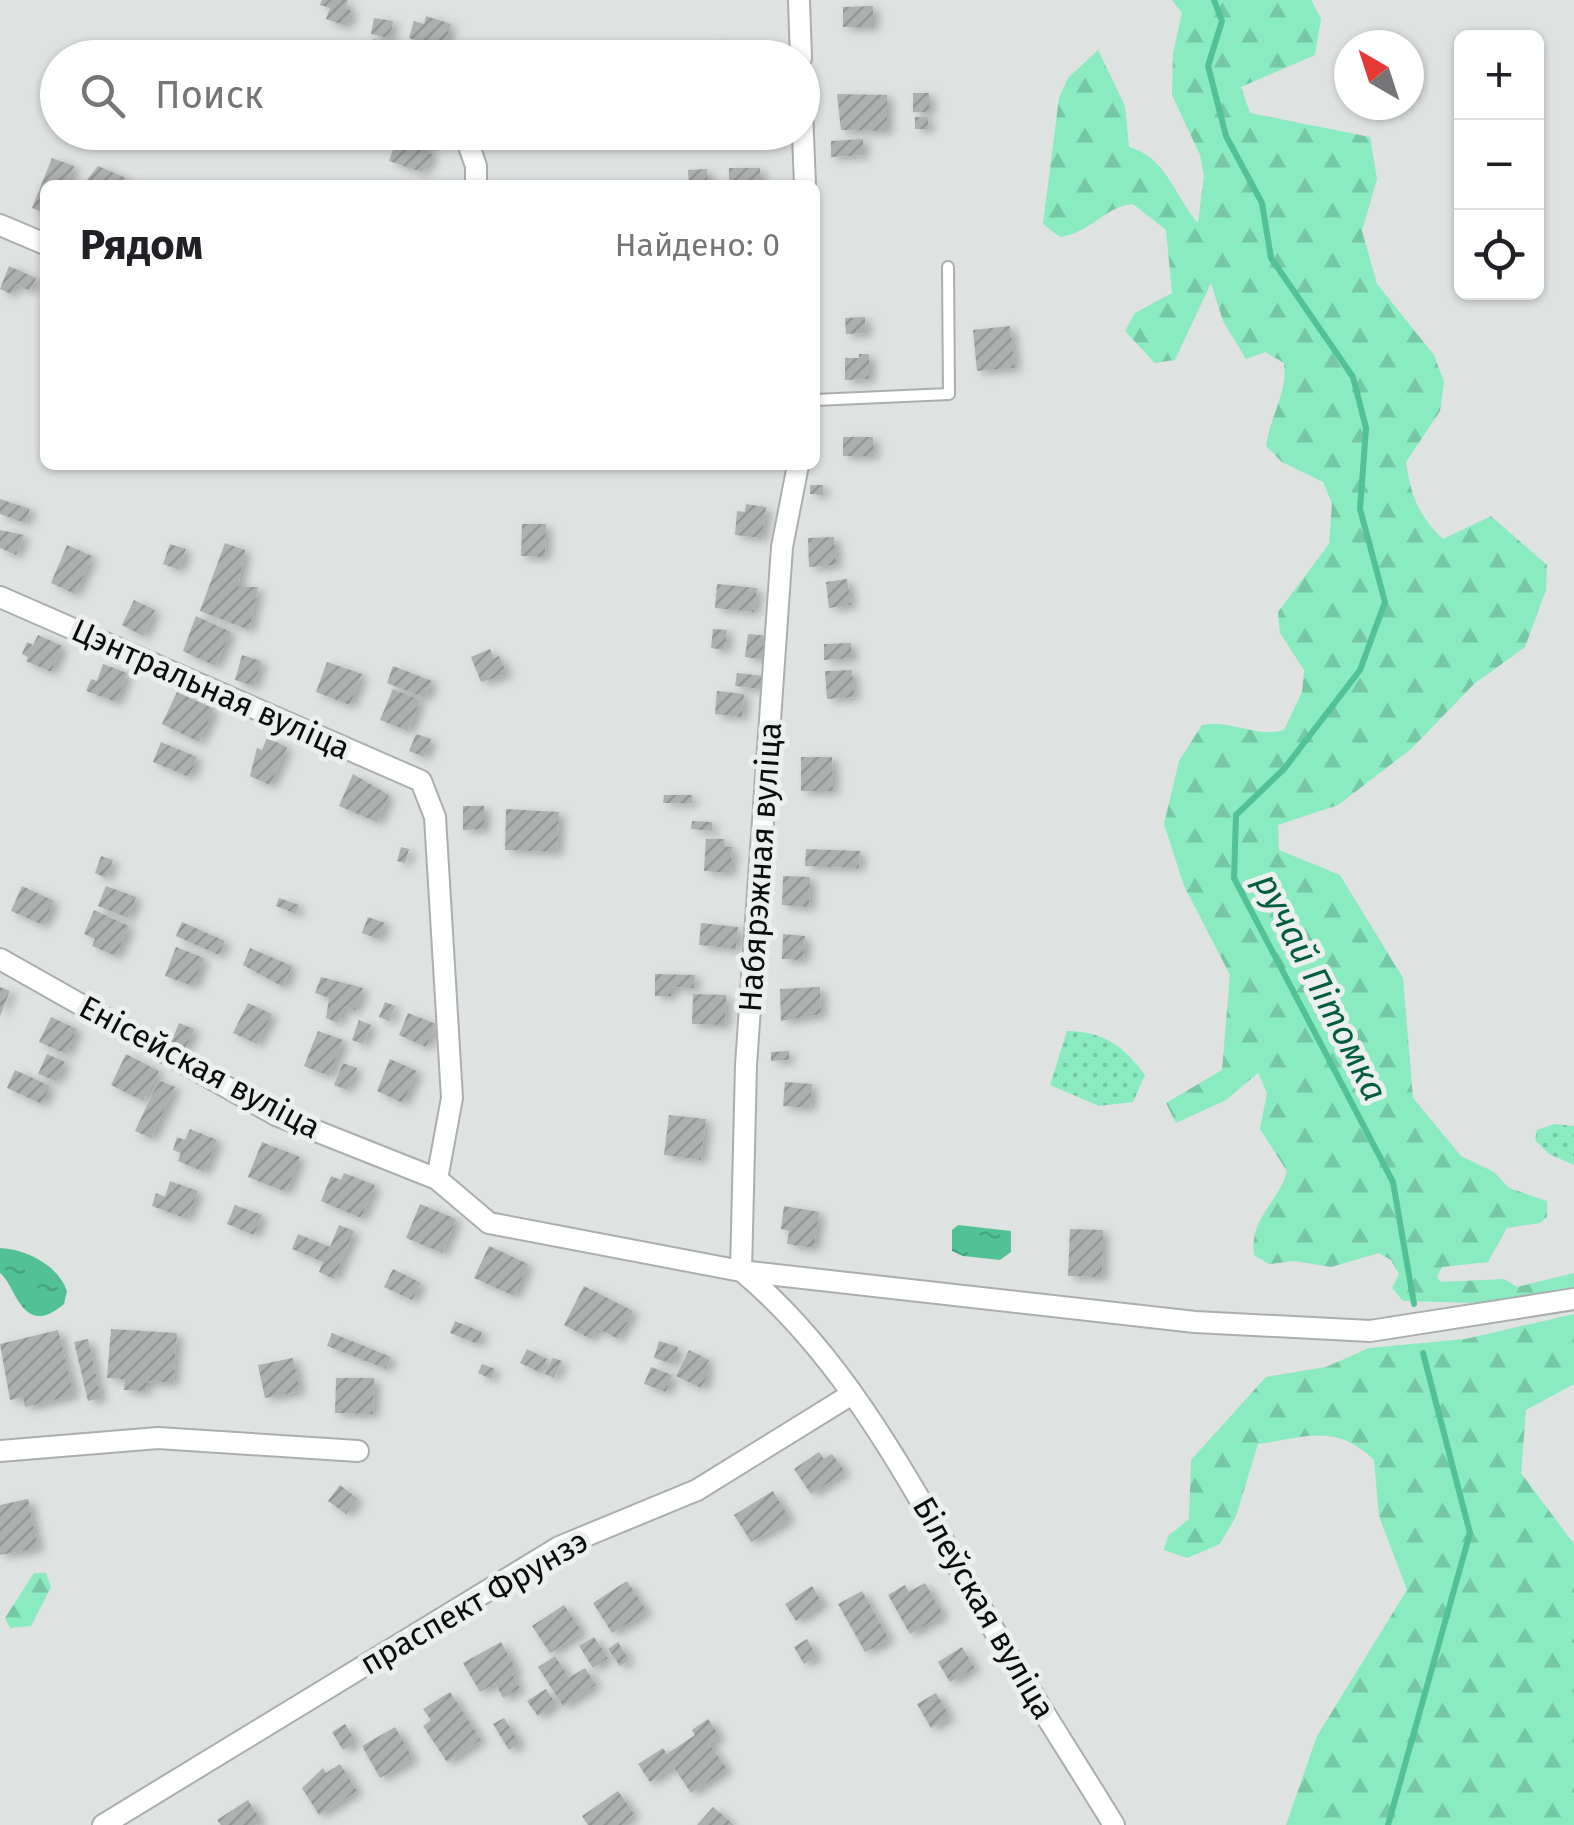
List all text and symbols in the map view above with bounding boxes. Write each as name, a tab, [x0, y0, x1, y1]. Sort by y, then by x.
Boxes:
north arrow	[1334, 30, 1424, 120]
map controls	[1454, 30, 1544, 300]
button: +	[1454, 30, 1544, 120]
search box	[40, 40, 820, 150]
icon: search	[75, 68, 130, 123]
text: Поиск	[155, 72, 264, 118]
button: −	[1454, 120, 1544, 210]
button: locate	[1454, 210, 1544, 300]
text: Рядом	[80, 220, 203, 270]
text: Найдено: 0	[615, 226, 780, 264]
street label: Цэнтральная вуліца	[66, 611, 356, 767]
street label: Набярэжная вуліца	[731, 721, 789, 1013]
water label: ручай Пітомка	[1246, 866, 1396, 1108]
street label: Енісейская вуліца	[73, 987, 327, 1147]
street label: Білеўская вуліца	[905, 1490, 1063, 1726]
street label: праспект Фрунзэ	[353, 1521, 595, 1683]

